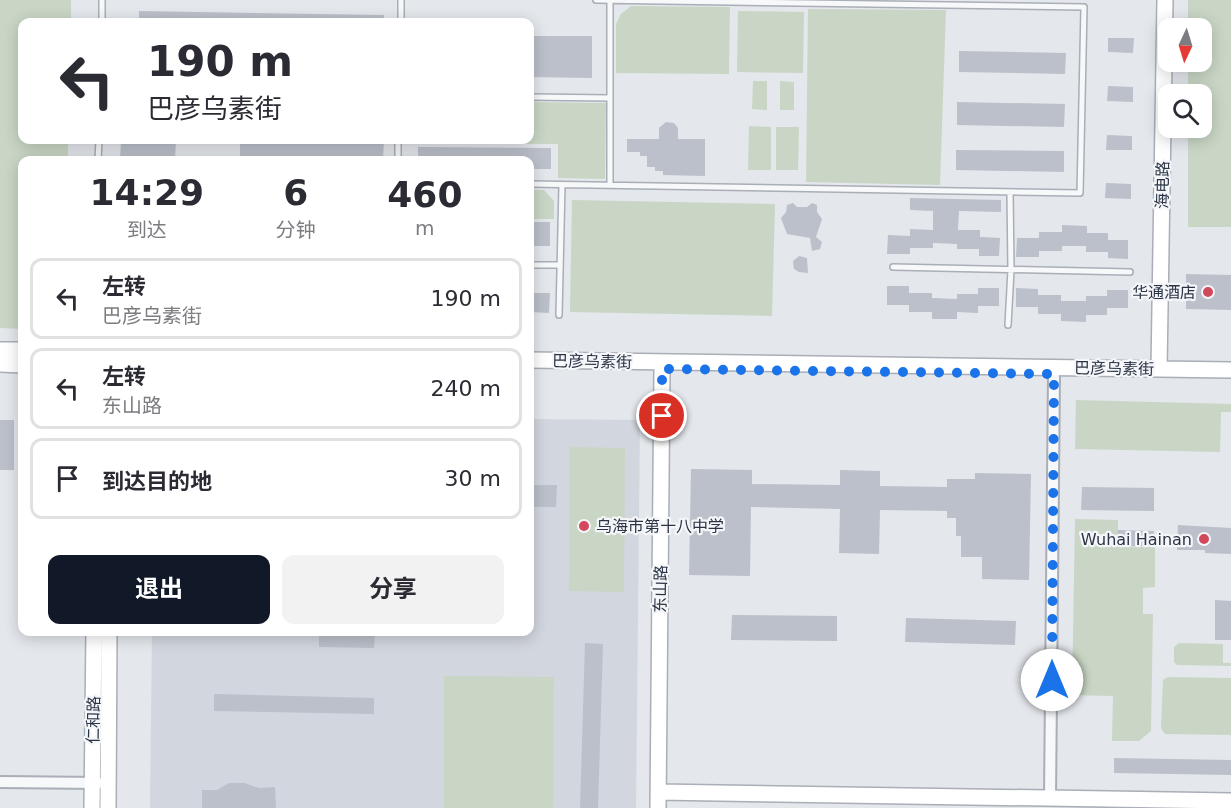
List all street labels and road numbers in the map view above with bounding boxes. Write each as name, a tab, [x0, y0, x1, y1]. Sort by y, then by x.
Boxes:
street label: 海电路	[1153, 161, 1172, 209]
street label: 巴彦乌素街	[552, 351, 632, 372]
street label: 巴彦乌素街	[1074, 358, 1154, 379]
street label: 东山路	[651, 565, 670, 613]
street label: 仁和路	[84, 696, 103, 744]

